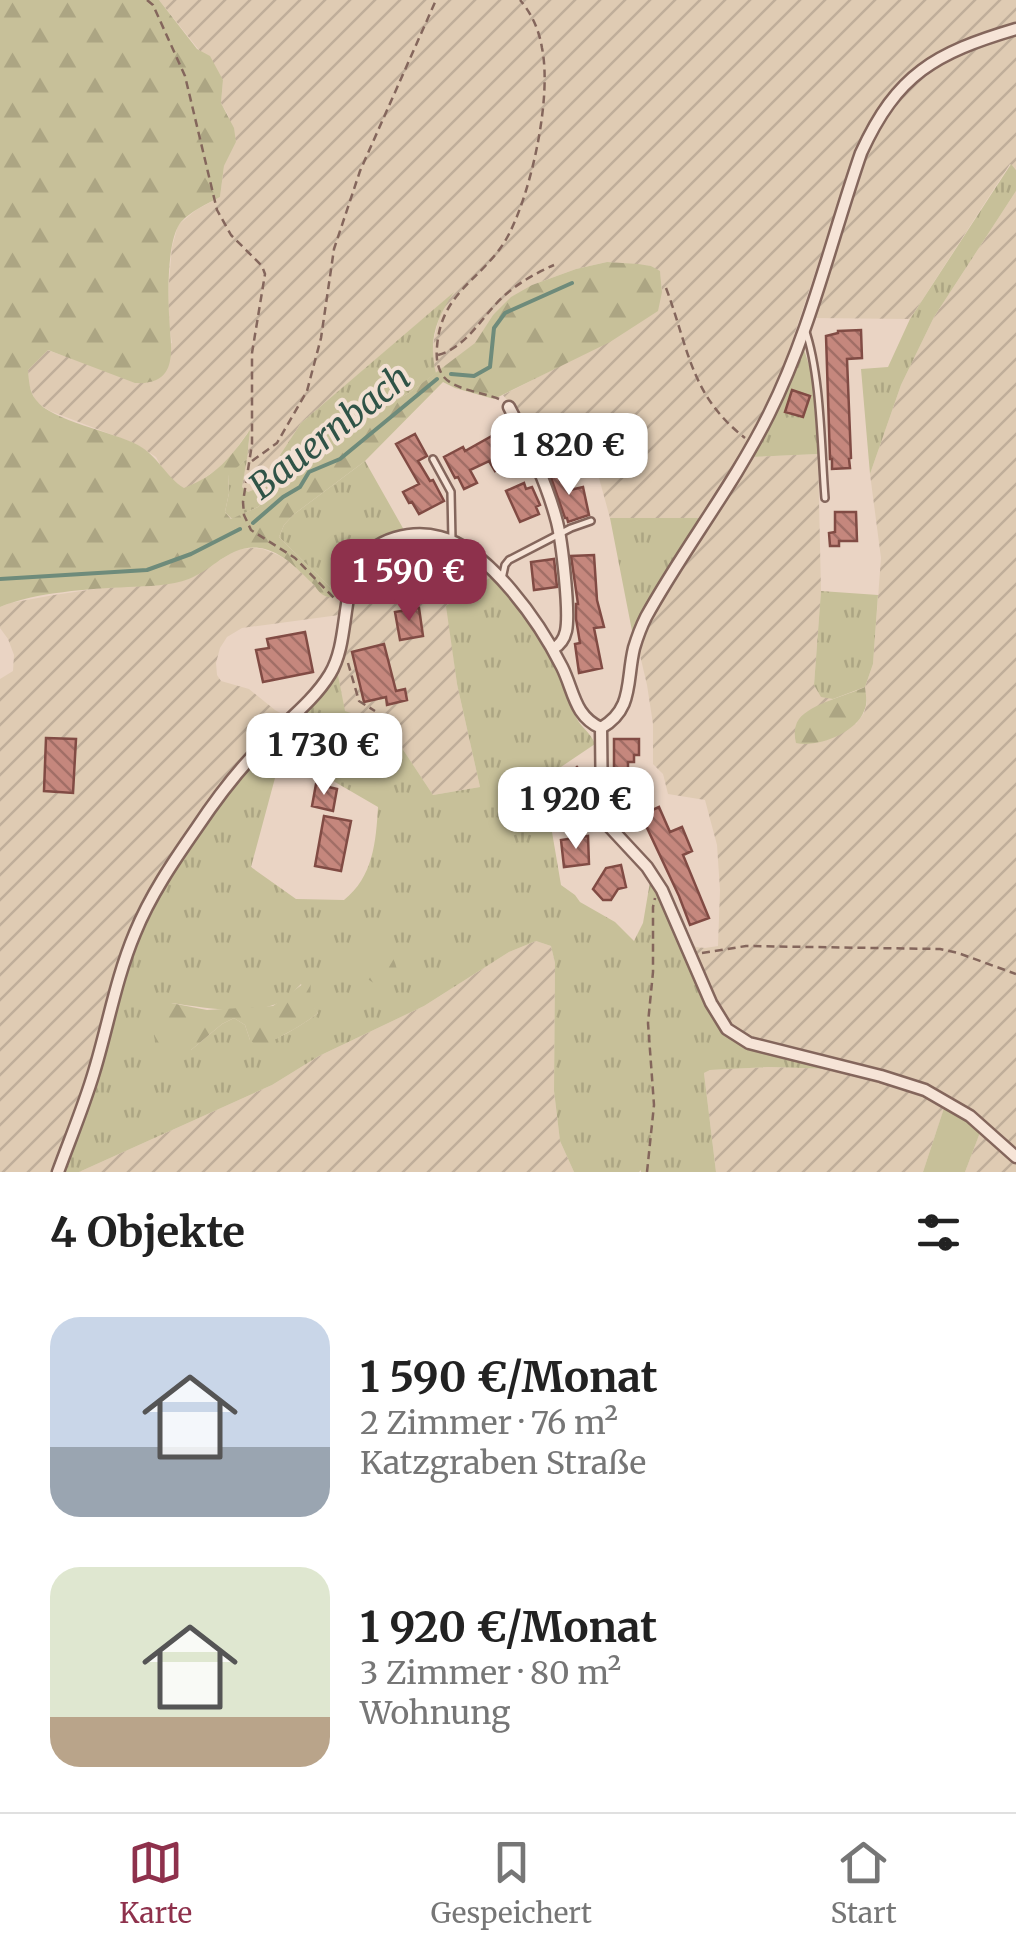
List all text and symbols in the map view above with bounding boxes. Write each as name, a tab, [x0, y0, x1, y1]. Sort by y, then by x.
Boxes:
water label: Bauernbach	[241, 355, 419, 509]
pin: 1 820 €	[477, 413, 661, 498]
text: 1 820 €	[513, 425, 625, 465]
pin: 1 590 €	[317, 539, 501, 624]
text: 1 590 €	[353, 551, 465, 591]
pin: 1 730 €	[232, 713, 416, 798]
text: 1 730 €	[268, 725, 380, 765]
pin: 1 920 €	[484, 767, 668, 852]
text: 1 920 €	[520, 779, 632, 819]
icon: filters	[911, 1205, 966, 1260]
text: 4 Objekte	[50, 1206, 245, 1258]
text: 1 590 €/Monat	[360, 1351, 658, 1403]
icon: home	[130, 1357, 250, 1477]
text: 2 Zimmer · 76 m²	[360, 1403, 618, 1443]
text: Katzgraben Straße	[360, 1443, 646, 1483]
text: 1 920 €/Monat	[360, 1601, 657, 1653]
icon: home	[130, 1607, 250, 1727]
text: 3 Zimmer · 80 m²	[360, 1653, 621, 1693]
text: Wohnung	[360, 1693, 510, 1733]
tab: Karte	[119, 1835, 192, 1931]
tab: Gespeichert	[431, 1835, 592, 1931]
tab: Start	[831, 1835, 897, 1931]

